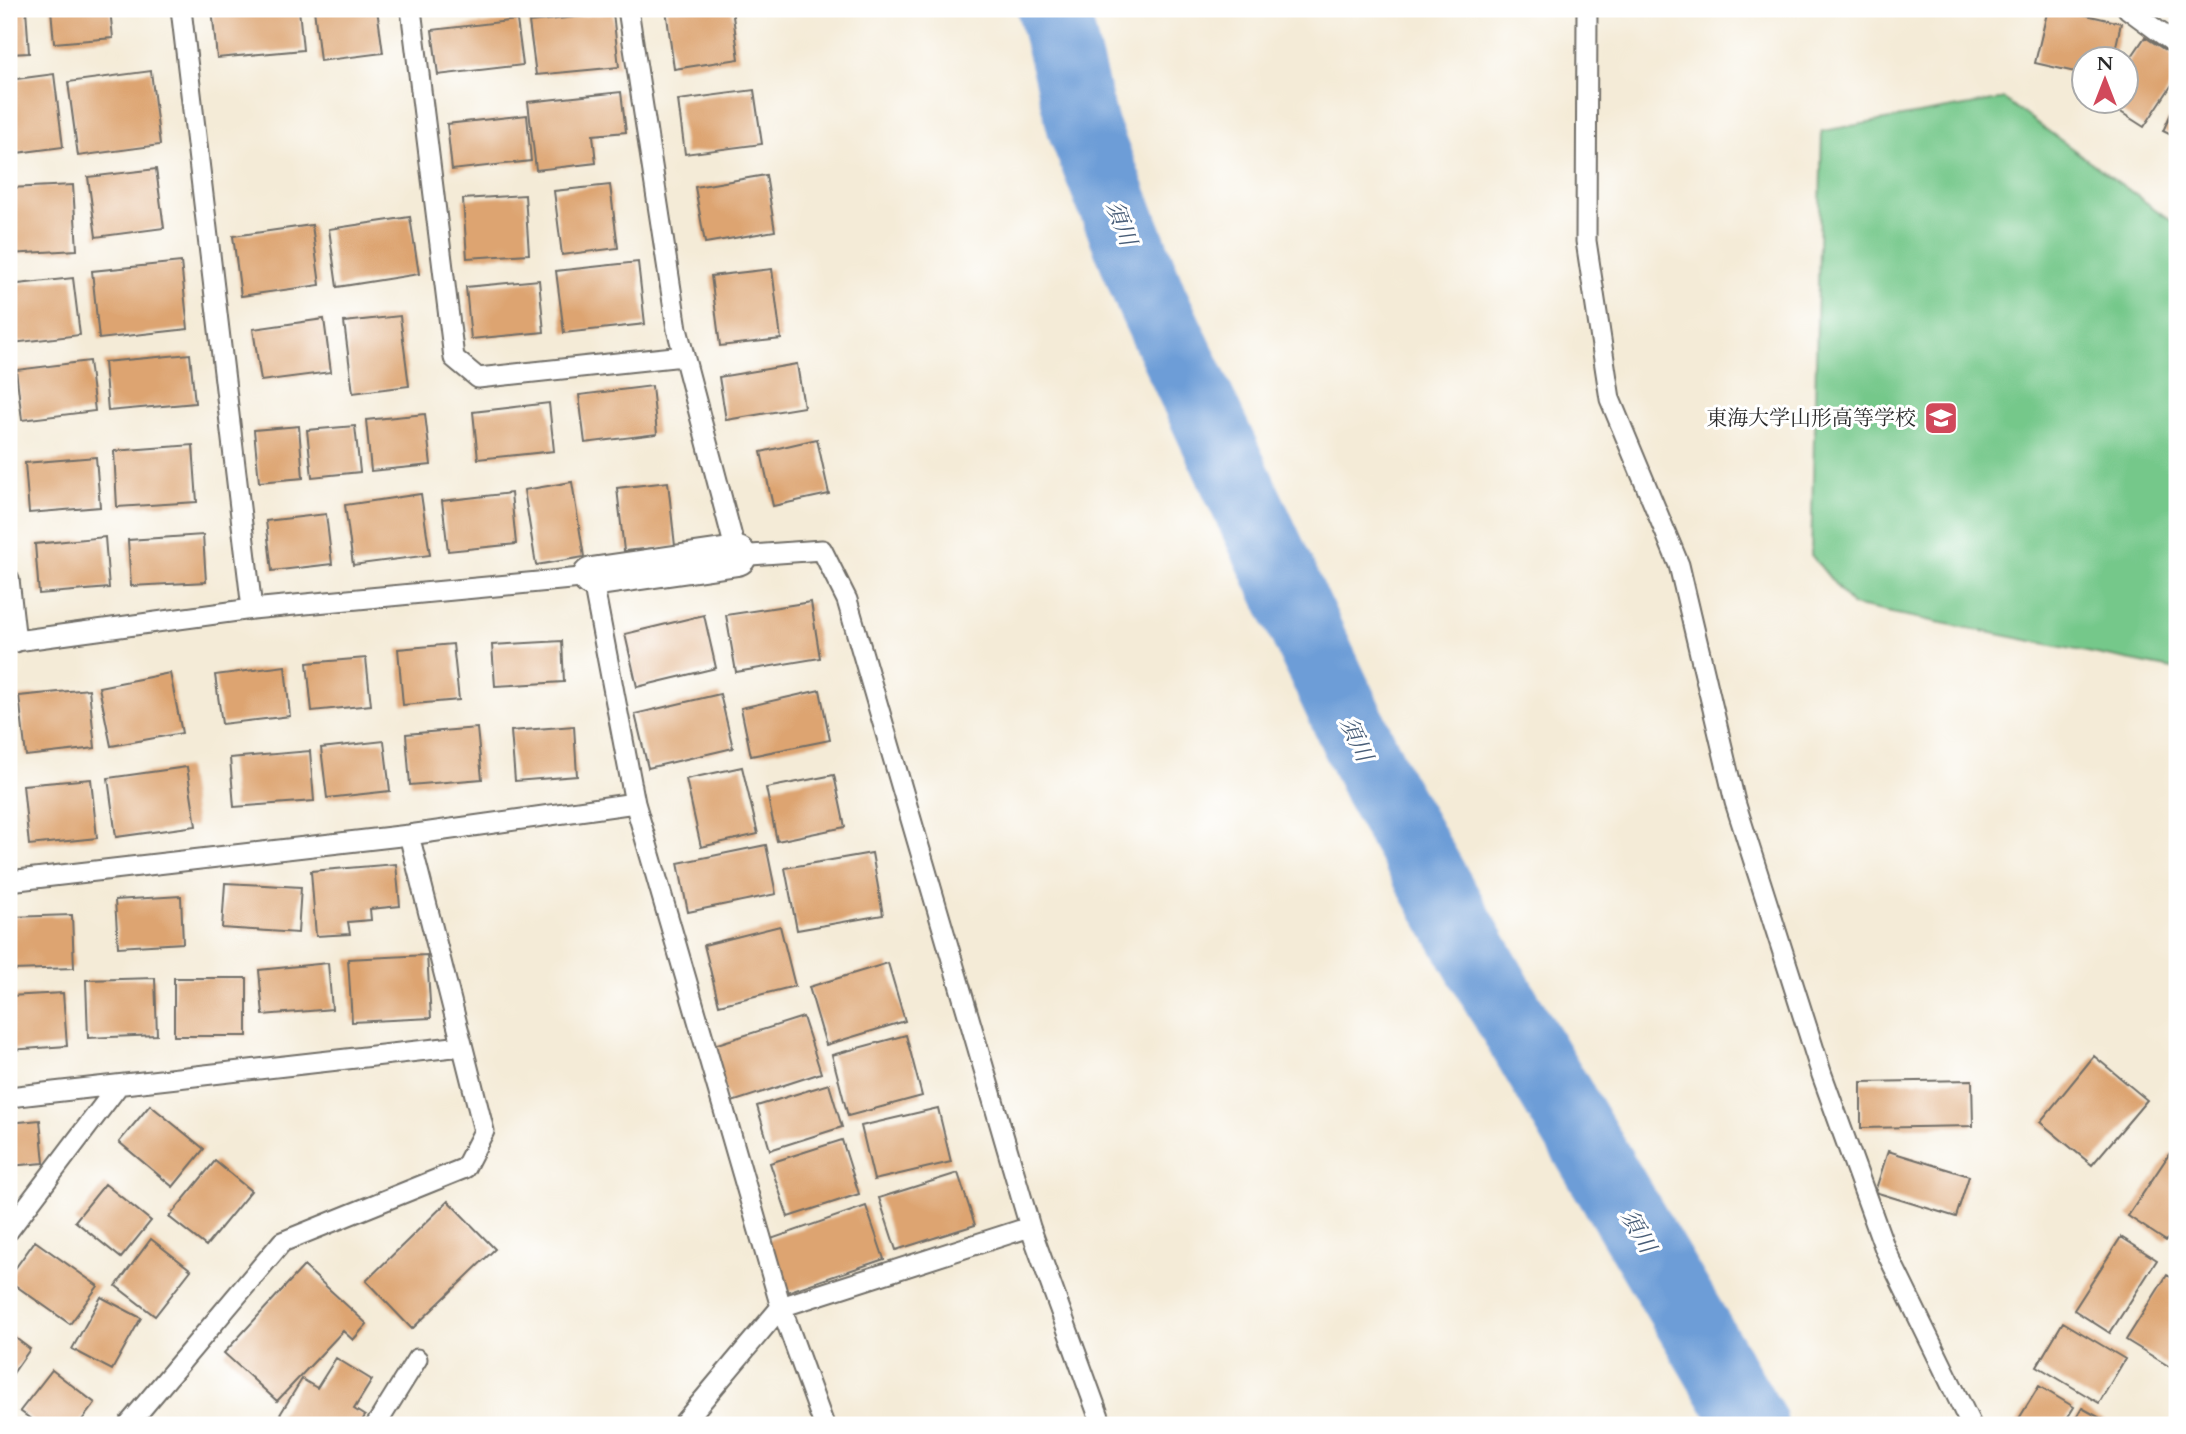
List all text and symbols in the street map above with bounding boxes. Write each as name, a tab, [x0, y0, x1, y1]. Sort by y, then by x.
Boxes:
north arrow	[2070, 46, 2140, 116]
text: N	[2097, 51, 2114, 77]
water label: 須川	[1098, 196, 1145, 253]
school or university icon: 東海大学山形高等学校	[1922, 399, 1960, 437]
place label: 東海大学山形高等学校	[1706, 404, 1916, 433]
water label: 須川	[1332, 712, 1381, 769]
water label: 須川	[1613, 1203, 1664, 1261]

